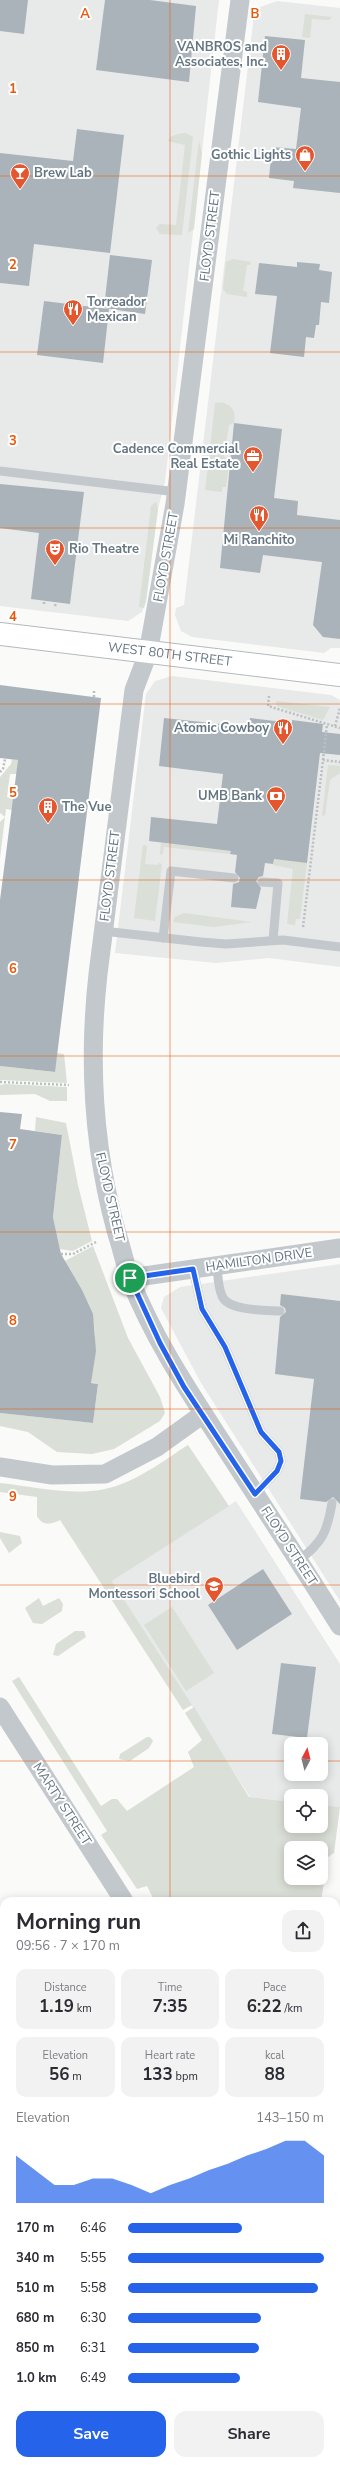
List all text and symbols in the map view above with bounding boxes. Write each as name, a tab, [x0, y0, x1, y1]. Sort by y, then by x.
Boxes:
text: A	[80, 5, 90, 23]
text: B	[251, 5, 260, 23]
place label: VANBROS and Associates, Inc.	[175, 38, 267, 71]
building icon: VANBROS and Associates, Inc.	[270, 43, 292, 71]
text: 1	[9, 80, 17, 98]
shop icon: Gothic Lights	[294, 144, 316, 172]
place label: Gothic Lights	[211, 146, 291, 164]
bar icon: Brew Lab	[9, 162, 31, 190]
place label: Brew Lab	[34, 164, 92, 182]
street label: FLOYD STREET	[196, 189, 225, 282]
text: 2	[9, 256, 17, 274]
place label: Torreador Mexican	[87, 293, 147, 326]
restaurant icon: Torreador Mexican	[62, 298, 84, 326]
text: 3	[9, 432, 17, 450]
place label: Cadence Commercial Real Estate	[113, 440, 240, 473]
office icon: Cadence Commercial Real Estate	[242, 445, 264, 473]
restaurant icon: Mi Ranchito	[248, 504, 270, 532]
street label: FLOYD STREET	[149, 510, 183, 603]
place label: Mi Ranchito	[223, 531, 295, 549]
theatre icon: Rio Theatre	[44, 538, 66, 566]
place label: Rio Theatre	[69, 540, 139, 558]
text: 4	[9, 608, 17, 626]
street label: WEST 80TH STREET	[107, 638, 233, 671]
restaurant icon: Atomic Cowboy	[272, 717, 294, 745]
place label: Atomic Cowboy	[174, 719, 269, 737]
text: 5	[9, 784, 17, 802]
bank icon: UMB Bank	[265, 785, 287, 813]
place label: UMB Bank	[198, 787, 263, 805]
building icon: The Vue	[37, 796, 59, 824]
place label: The Vue	[62, 798, 111, 816]
street label: FLOYD STREET	[96, 829, 125, 922]
text: 6	[9, 960, 17, 978]
text: 7	[9, 1136, 17, 1154]
street label: FLOYD STREET	[91, 1151, 129, 1244]
street label: HAMILTON DRIVE	[204, 1244, 314, 1276]
pin	[113, 1261, 147, 1295]
icon: arrive	[119, 1267, 141, 1289]
text: 8	[9, 1312, 17, 1330]
text: 9	[9, 1488, 17, 1506]
street label: FLOYD STREET	[257, 1503, 321, 1589]
place label: Bluebird Montessori School	[88, 1570, 201, 1603]
school or university icon: Bluebird Montessori School	[203, 1575, 225, 1603]
north arrow	[284, 1737, 328, 1781]
map controls	[284, 1737, 328, 1885]
street label: MARTY STREET	[29, 1759, 96, 1849]
button: locate	[284, 1789, 328, 1833]
button: layers	[284, 1841, 328, 1885]
text: Morning run	[16, 1907, 141, 1937]
button: share	[282, 1910, 324, 1952]
text: 09:56 · 7 × 170 m	[16, 1937, 120, 1955]
text: Distance	[44, 1980, 87, 1995]
text: Time	[158, 1980, 182, 1995]
text: Pace	[263, 1980, 286, 1995]
text: 1.19	[39, 1995, 74, 2018]
text: 7:35	[153, 1995, 187, 2018]
text: 6:22	[247, 1995, 282, 2018]
text: km	[74, 2001, 92, 2016]
text: /km	[282, 2001, 302, 2016]
text: Elevation	[43, 2048, 88, 2063]
text: Heart rate	[145, 2048, 195, 2063]
text: kcal	[265, 2048, 284, 2063]
text: 56	[49, 2063, 69, 2086]
text: 133	[142, 2063, 173, 2086]
text: 88	[264, 2063, 285, 2086]
text: m	[69, 2069, 82, 2084]
text: bpm	[173, 2069, 198, 2084]
text: Elevation	[16, 2109, 70, 2127]
text: 143–150 m	[256, 2109, 324, 2127]
text: 170 m	[16, 2219, 54, 2237]
text: 6:46	[80, 2219, 106, 2237]
text: 340 m	[16, 2249, 54, 2267]
text: 5:55	[80, 2249, 106, 2267]
text: 510 m	[16, 2279, 54, 2297]
text: 5:58	[80, 2279, 106, 2297]
text: 680 m	[16, 2309, 54, 2327]
text: 6:30	[80, 2309, 106, 2327]
text: 850 m	[16, 2339, 54, 2357]
text: 6:31	[80, 2339, 106, 2357]
text: 1.0 km	[16, 2369, 57, 2387]
text: 6:49	[80, 2369, 106, 2387]
button: Save	[16, 2411, 166, 2457]
button: Share	[174, 2411, 324, 2457]

